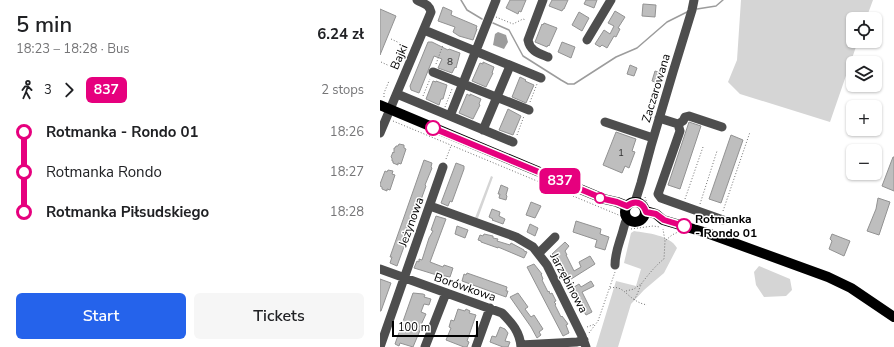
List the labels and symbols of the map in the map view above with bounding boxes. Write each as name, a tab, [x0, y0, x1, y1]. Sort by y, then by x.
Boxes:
street label: Bajki	[387, 42, 411, 72]
street label: Zaczarowana	[638, 52, 674, 124]
house number: 8	[447, 55, 453, 69]
unlabelled marker	[425, 120, 441, 136]
house number: 1	[618, 146, 624, 160]
line badge: 837	[537, 168, 583, 194]
unlabelled marker	[594, 192, 606, 204]
street label: Jeżynowa	[394, 195, 427, 250]
place label: Rotmanka - Rondo 01	[695, 211, 757, 241]
marker: Rotmanka - Rondo 01	[676, 218, 692, 234]
street label: Jarzębinowa	[546, 249, 592, 316]
street label: Borówkowa	[432, 269, 498, 305]
scale bar	[392, 319, 478, 338]

